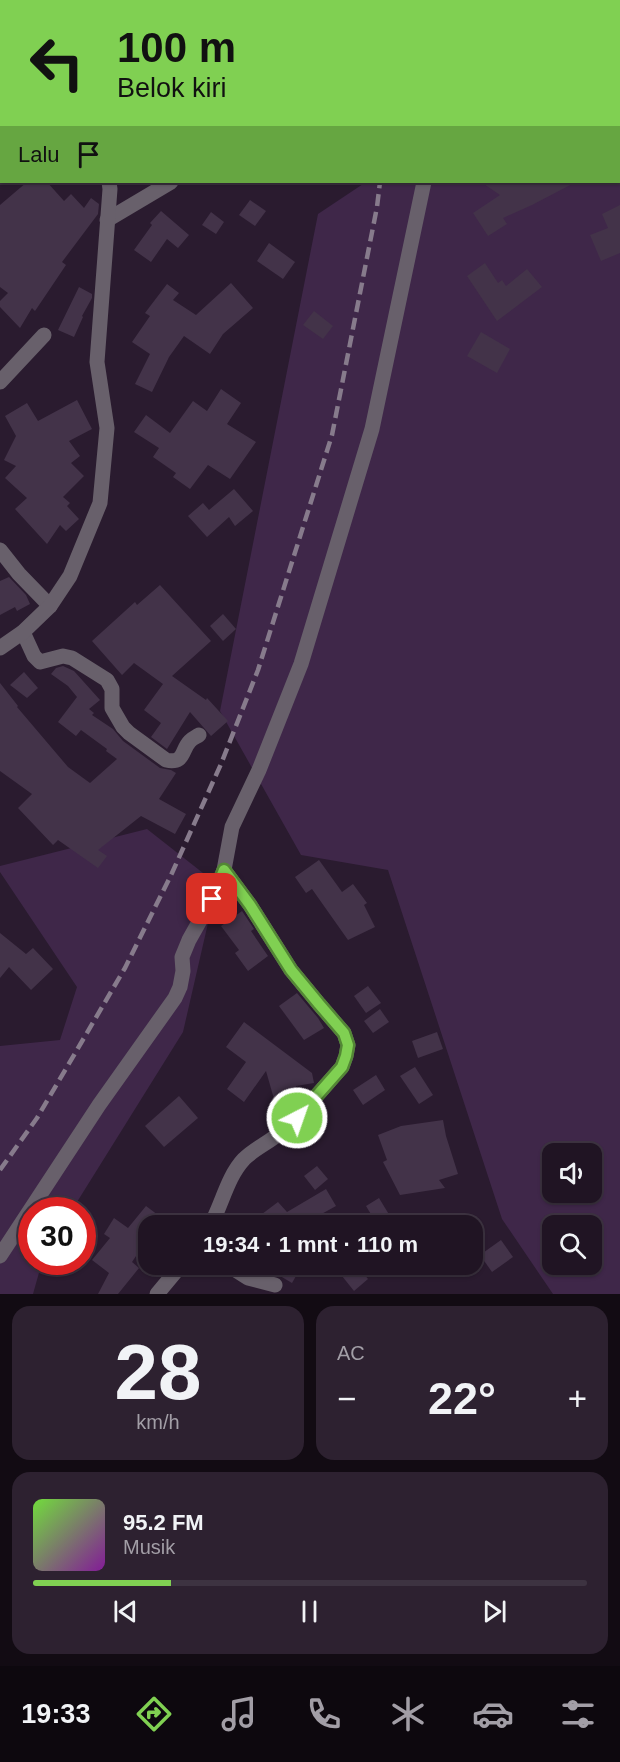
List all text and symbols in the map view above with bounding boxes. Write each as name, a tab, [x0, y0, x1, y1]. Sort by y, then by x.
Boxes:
icon: left	[18, 24, 96, 102]
text: 100 m	[117, 24, 236, 71]
text: Belok kiri	[117, 73, 227, 103]
icon: arrive	[72, 138, 105, 171]
text: Lalu	[18, 142, 60, 167]
pin	[186, 873, 237, 924]
icon: arrive	[195, 882, 228, 915]
position arrow	[265, 1086, 329, 1150]
map controls	[542, 1143, 602, 1275]
button: sound	[542, 1143, 602, 1203]
speed limit sign: 30	[18, 1197, 96, 1275]
button: search	[542, 1215, 602, 1275]
text: 19:34 · 1 mnt · 110 m	[203, 1232, 418, 1257]
text: 28	[115, 1328, 201, 1416]
text: AC	[337, 1342, 365, 1364]
text: 22°	[428, 1373, 496, 1424]
text: −	[337, 1380, 356, 1417]
text: +	[568, 1380, 587, 1417]
text: km/h	[136, 1411, 180, 1433]
text: 95.2 FM	[123, 1510, 204, 1535]
text: Musik	[123, 1536, 175, 1558]
icon: previous	[109, 1595, 142, 1628]
icon: pause	[293, 1595, 326, 1628]
icon: next	[478, 1595, 511, 1628]
icon: directions	[133, 1693, 175, 1735]
icon: music	[218, 1693, 260, 1735]
icon: phone	[303, 1693, 345, 1735]
icon: climate	[387, 1693, 429, 1735]
icon: car	[472, 1693, 514, 1735]
icon: filters	[557, 1693, 599, 1735]
text: 19:33	[21, 1699, 90, 1729]

